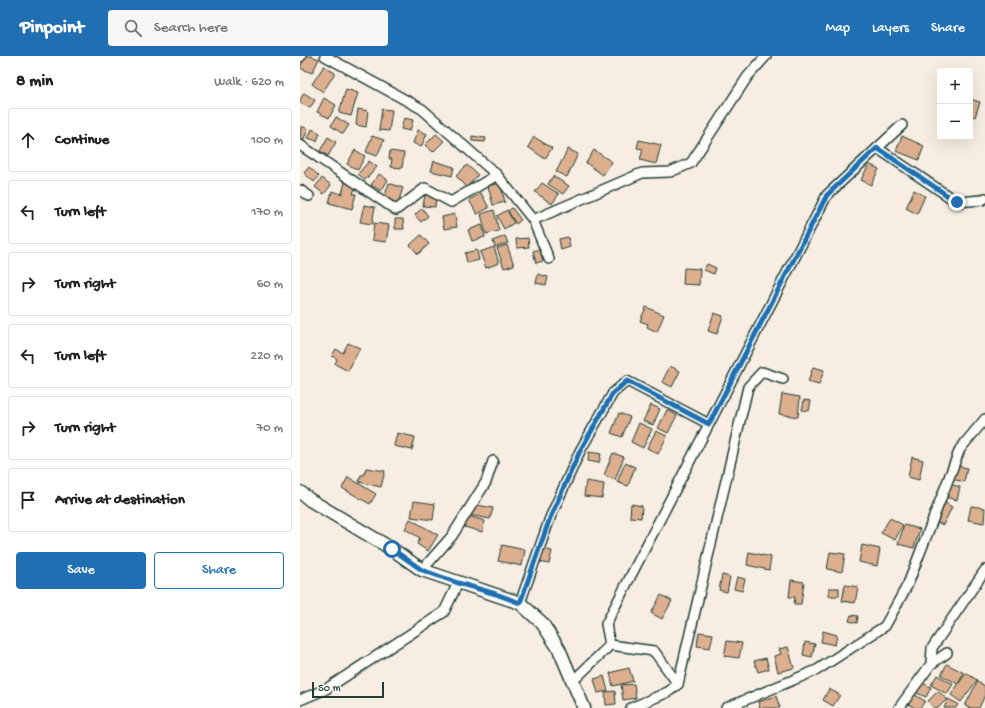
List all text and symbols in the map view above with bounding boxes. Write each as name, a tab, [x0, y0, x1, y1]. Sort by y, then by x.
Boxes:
search box	[108, 10, 388, 46]
text: Pinpoint	[20, 17, 84, 40]
icon: search	[122, 17, 144, 39]
text: Search here	[154, 19, 228, 37]
text: Map	[826, 20, 850, 37]
text: Layers	[872, 20, 909, 37]
text: Share	[931, 20, 965, 37]
map controls	[937, 68, 973, 140]
button: +	[937, 68, 973, 104]
text: 8 min	[16, 72, 53, 92]
text: Walk · 620 m	[214, 75, 284, 90]
button: −	[937, 104, 973, 140]
icon: ahead	[17, 129, 39, 151]
text: Continue	[55, 131, 109, 149]
text: 100 m	[251, 133, 283, 148]
route end	[948, 193, 966, 211]
icon: left	[17, 201, 39, 223]
text: Turn left	[55, 203, 106, 221]
text: 170 m	[251, 205, 283, 220]
icon: right	[17, 273, 39, 295]
text: Turn right	[55, 275, 115, 293]
text: 60 m	[257, 277, 283, 292]
icon: left	[17, 345, 39, 367]
text: Turn left	[55, 347, 106, 365]
text: 220 m	[251, 349, 283, 364]
icon: right	[17, 417, 39, 439]
text: Turn right	[55, 419, 115, 437]
text: 70 m	[257, 421, 283, 436]
icon: arrive	[17, 489, 39, 511]
text: Arrive at destination	[55, 491, 185, 509]
route start	[383, 540, 401, 558]
button: Save	[16, 552, 146, 589]
button: Share	[154, 552, 284, 589]
scale bar	[312, 680, 384, 699]
text: 50 m	[318, 683, 340, 695]

